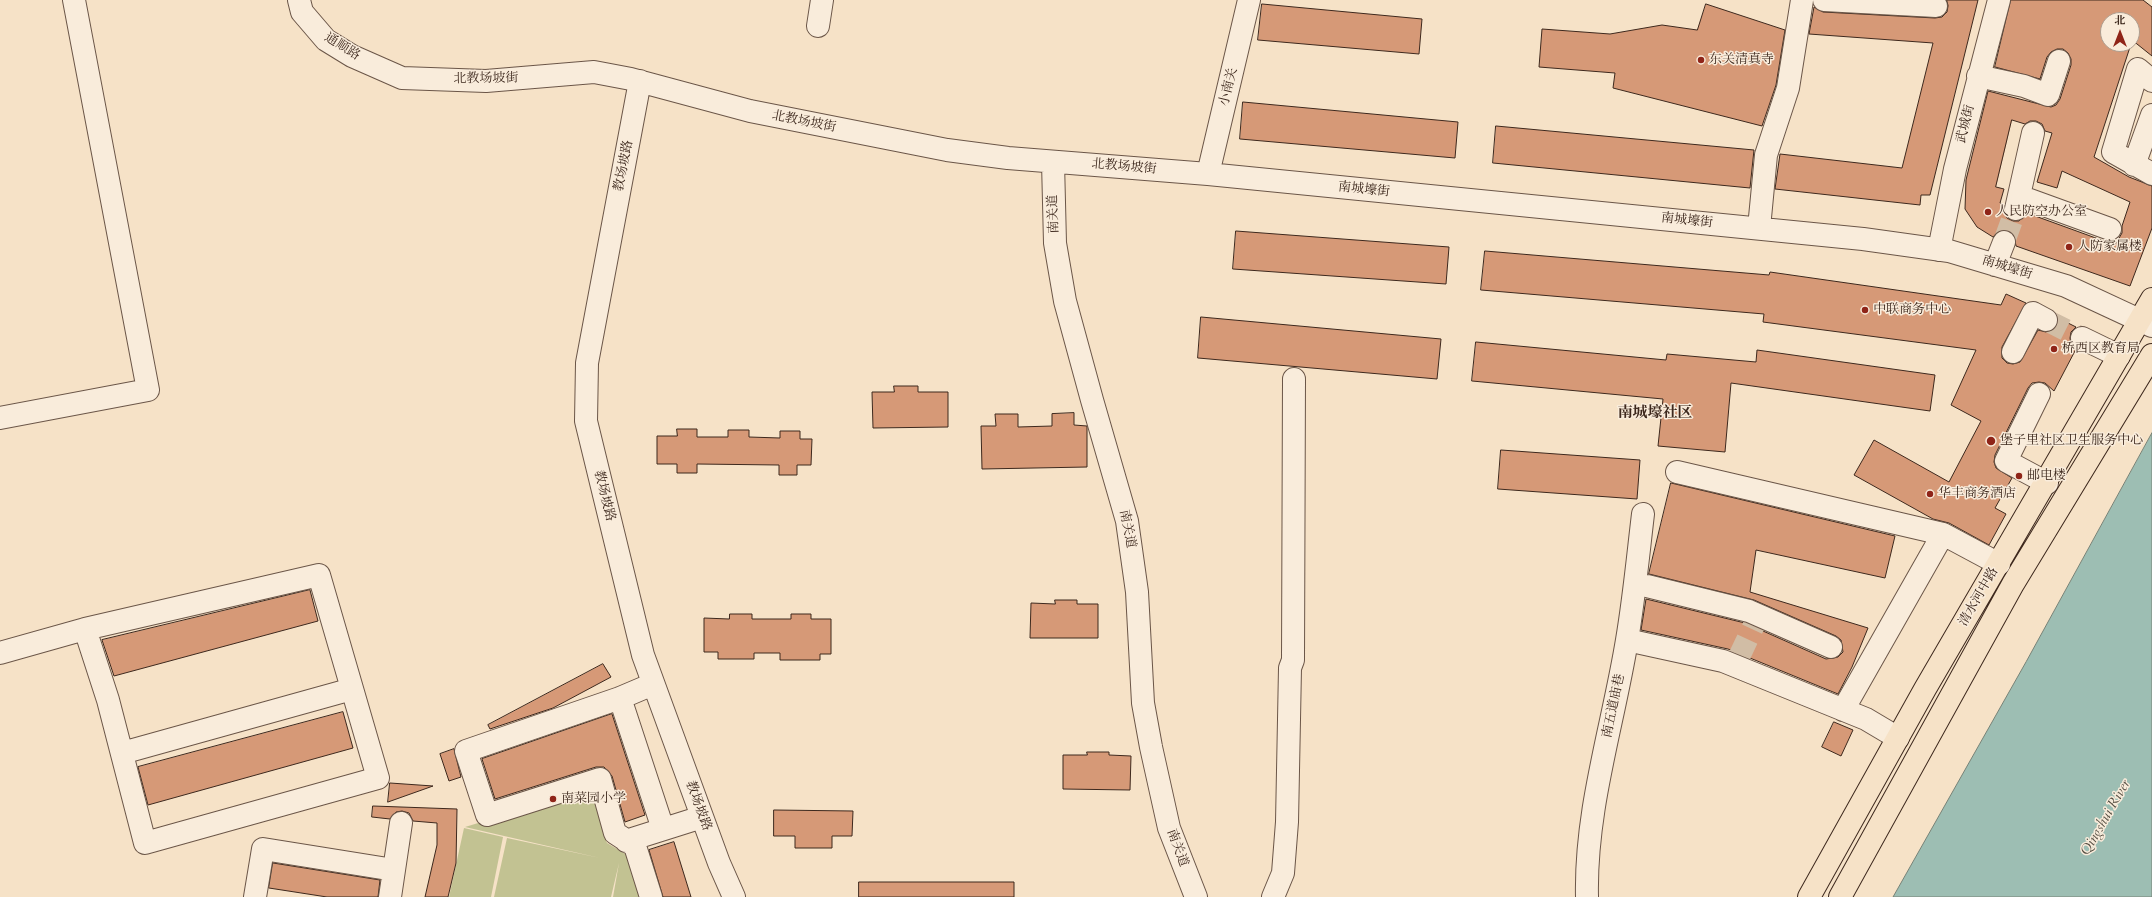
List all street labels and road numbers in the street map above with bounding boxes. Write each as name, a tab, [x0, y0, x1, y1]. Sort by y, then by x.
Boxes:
street label: 通顺路	[321, 30, 363, 64]
street label: 小南关	[1217, 66, 1241, 108]
street label: 北教场坡街	[453, 71, 519, 87]
street label: 武城街	[1954, 103, 1978, 145]
street label: 北教场坡街	[771, 108, 837, 136]
street label: 教场坡路	[611, 139, 637, 193]
street label: 北教场坡街	[1091, 156, 1157, 178]
street label: 南城壕街	[1337, 180, 1391, 200]
street label: 南关道	[1046, 194, 1062, 234]
street label: 南城壕街	[1660, 211, 1714, 231]
street label: 南城壕街	[1980, 253, 2034, 283]
street label: 教场坡路	[590, 469, 618, 523]
street label: 南关道	[1116, 508, 1138, 550]
street label: 清水河中路	[1956, 565, 2002, 629]
street label: 南五道庙巷	[1600, 673, 1628, 739]
street label: 教场坡路	[682, 779, 714, 833]
street label: 南关道	[1163, 827, 1191, 869]

